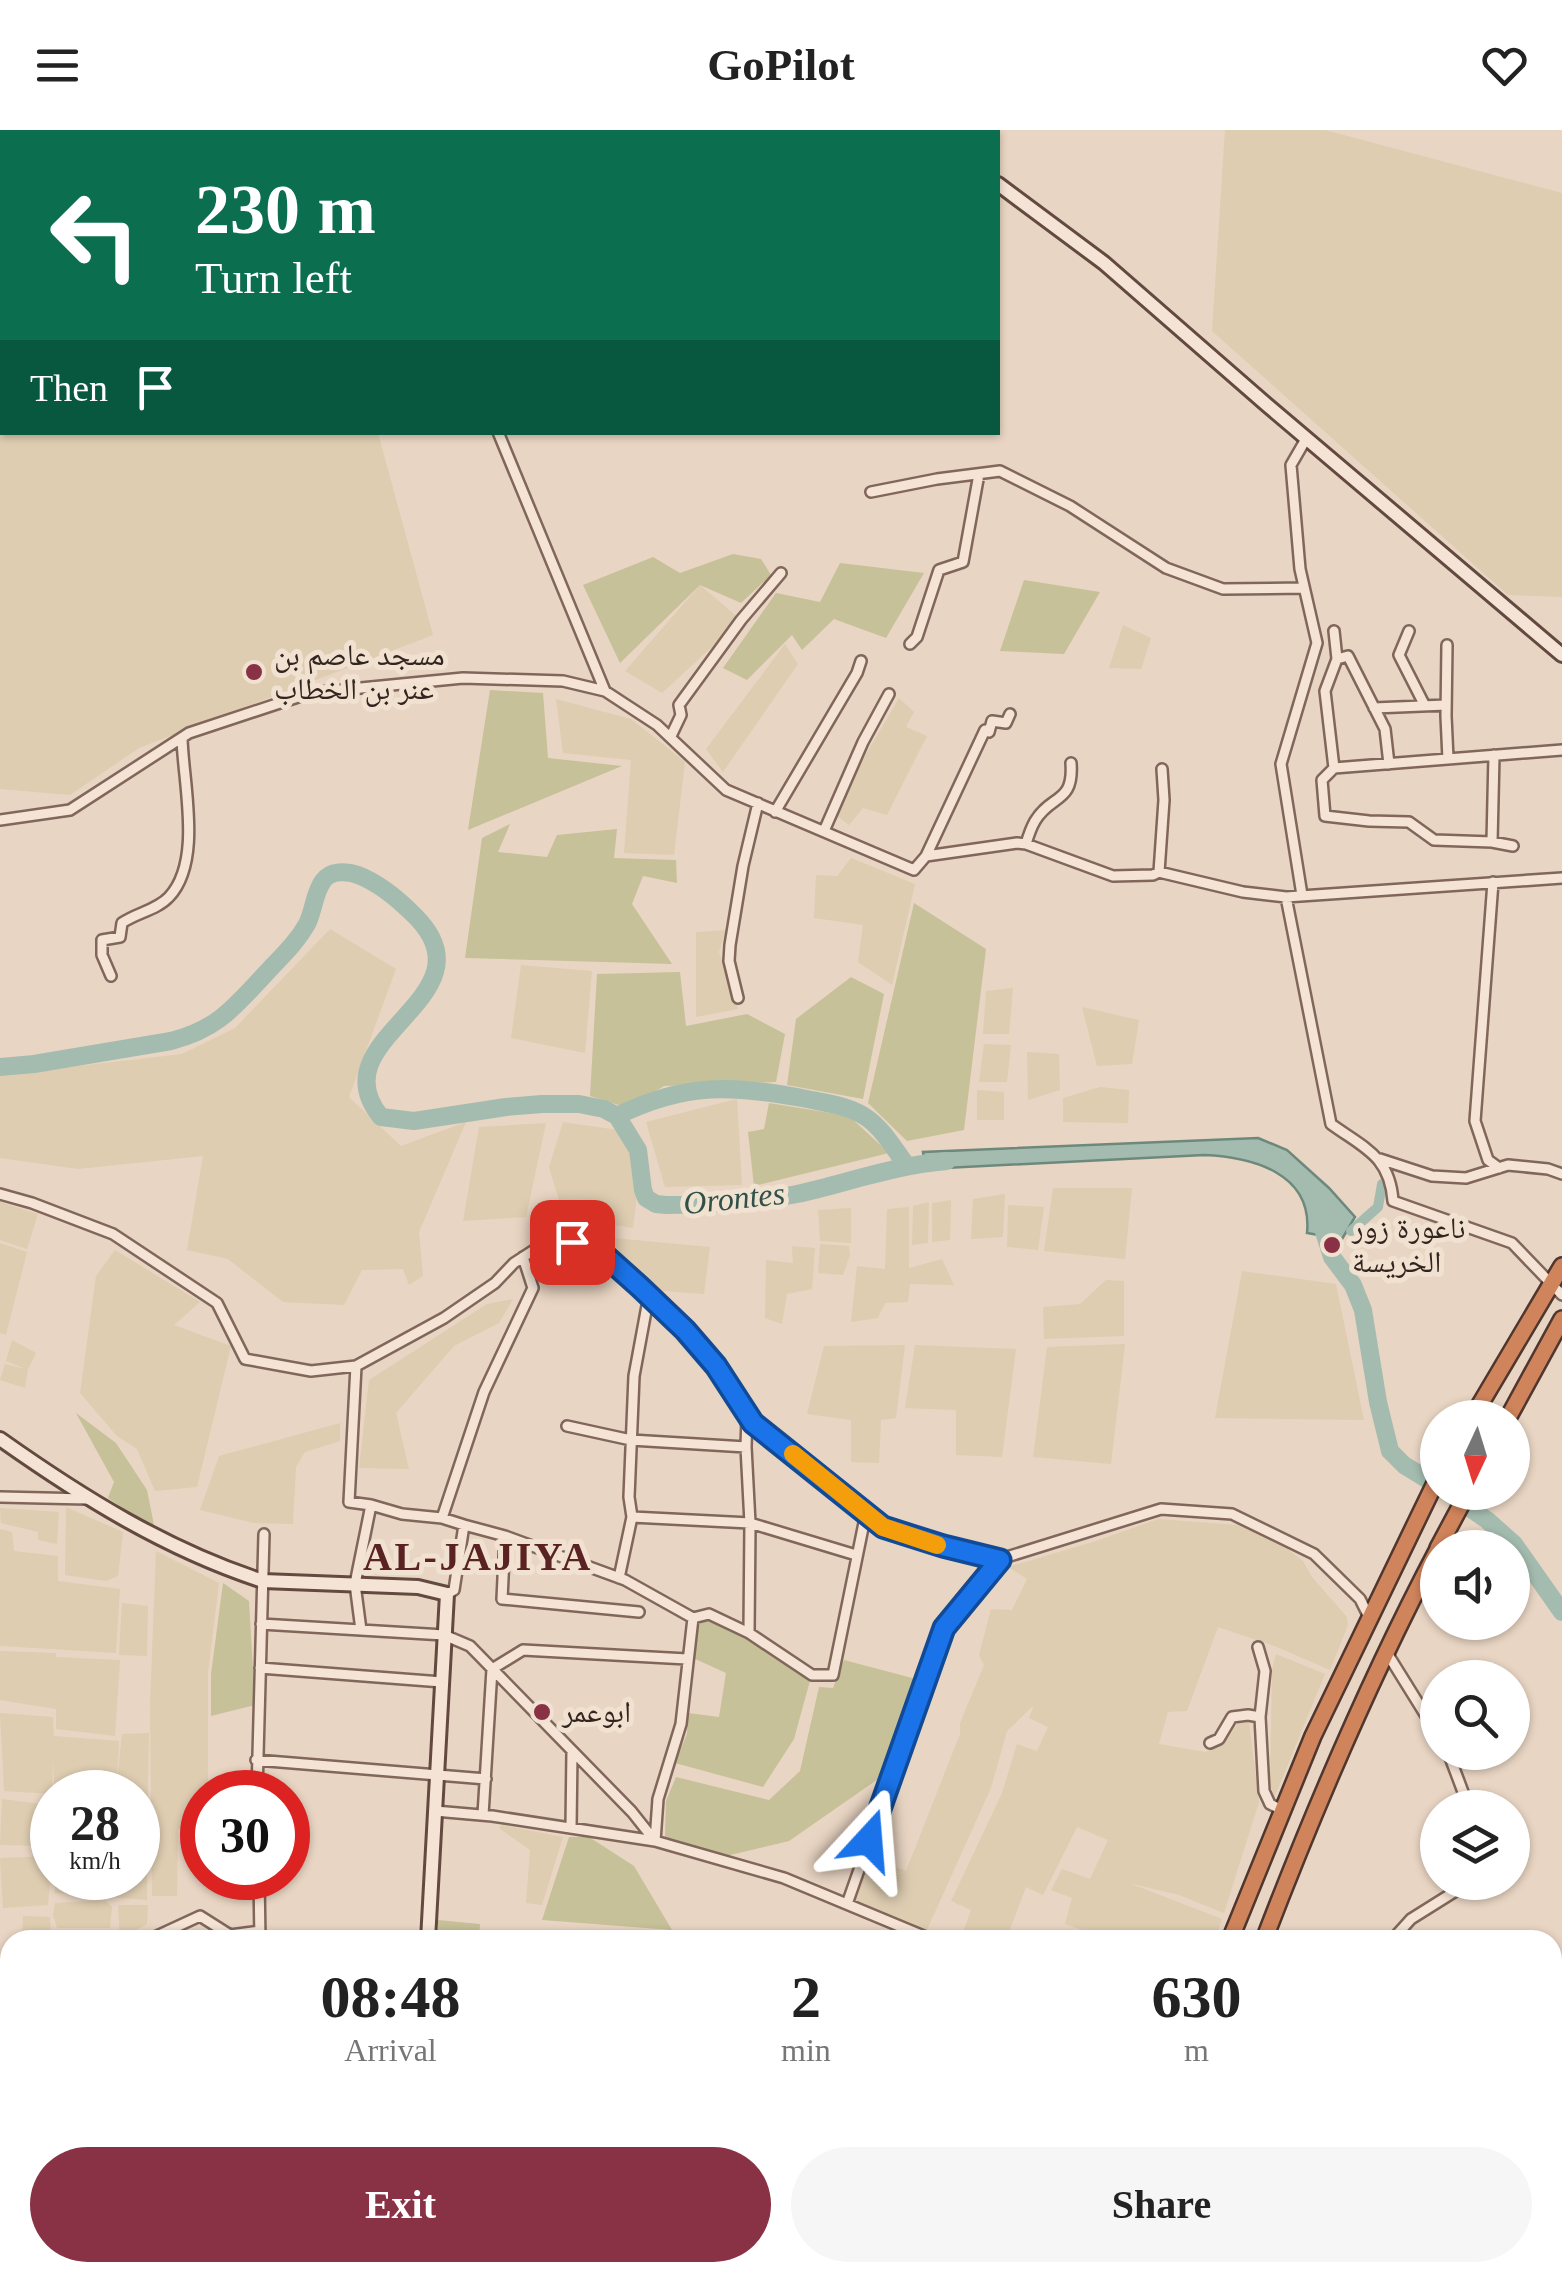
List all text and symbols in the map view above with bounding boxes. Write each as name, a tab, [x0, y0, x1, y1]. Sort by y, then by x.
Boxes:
icon: menu	[30, 38, 85, 93]
icon: heart	[1477, 38, 1532, 93]
text: GoPilot	[707, 40, 855, 90]
icon: left	[30, 170, 160, 300]
text: 230 m	[195, 171, 376, 248]
text: Turn left	[195, 253, 352, 303]
icon: arrive	[128, 360, 183, 415]
text: Then	[30, 367, 108, 409]
place label: مسجد عاصم بن عنر بن الخطاب	[274, 638, 445, 707]
marker: مسجد عاصم بن عنر بن الخطاب	[243, 661, 265, 683]
water label: Orontes	[681, 1175, 787, 1221]
pin	[530, 1200, 615, 1285]
place label: ناعورة زور الخريسة	[1351, 1211, 1466, 1279]
icon: arrive	[545, 1215, 600, 1270]
marker: ناعورة زور الخريسة	[1321, 1234, 1343, 1256]
north arrow	[1420, 1400, 1530, 1510]
map controls	[1420, 1400, 1530, 1900]
button: sound	[1420, 1530, 1530, 1640]
district label: AL-JAJIYA	[363, 1534, 593, 1579]
button: search	[1420, 1660, 1530, 1770]
place label: ابوعمر	[561, 1695, 631, 1729]
marker: ابوعمر	[531, 1701, 553, 1723]
speed limit sign: 30	[180, 1770, 310, 1900]
position arrow	[817, 1788, 921, 1892]
button: layers	[1420, 1790, 1530, 1900]
text: 28	[70, 1795, 120, 1851]
text: km/h	[69, 1847, 121, 1874]
text: 08:48	[321, 1964, 461, 2030]
text: 2	[791, 1964, 821, 2030]
text: 630	[1151, 1964, 1241, 2030]
text: Arrival	[344, 2032, 437, 2068]
text: min	[781, 2032, 831, 2068]
text: m	[1184, 2032, 1209, 2068]
button: Exit	[30, 2147, 771, 2262]
button: Share	[791, 2147, 1532, 2262]

